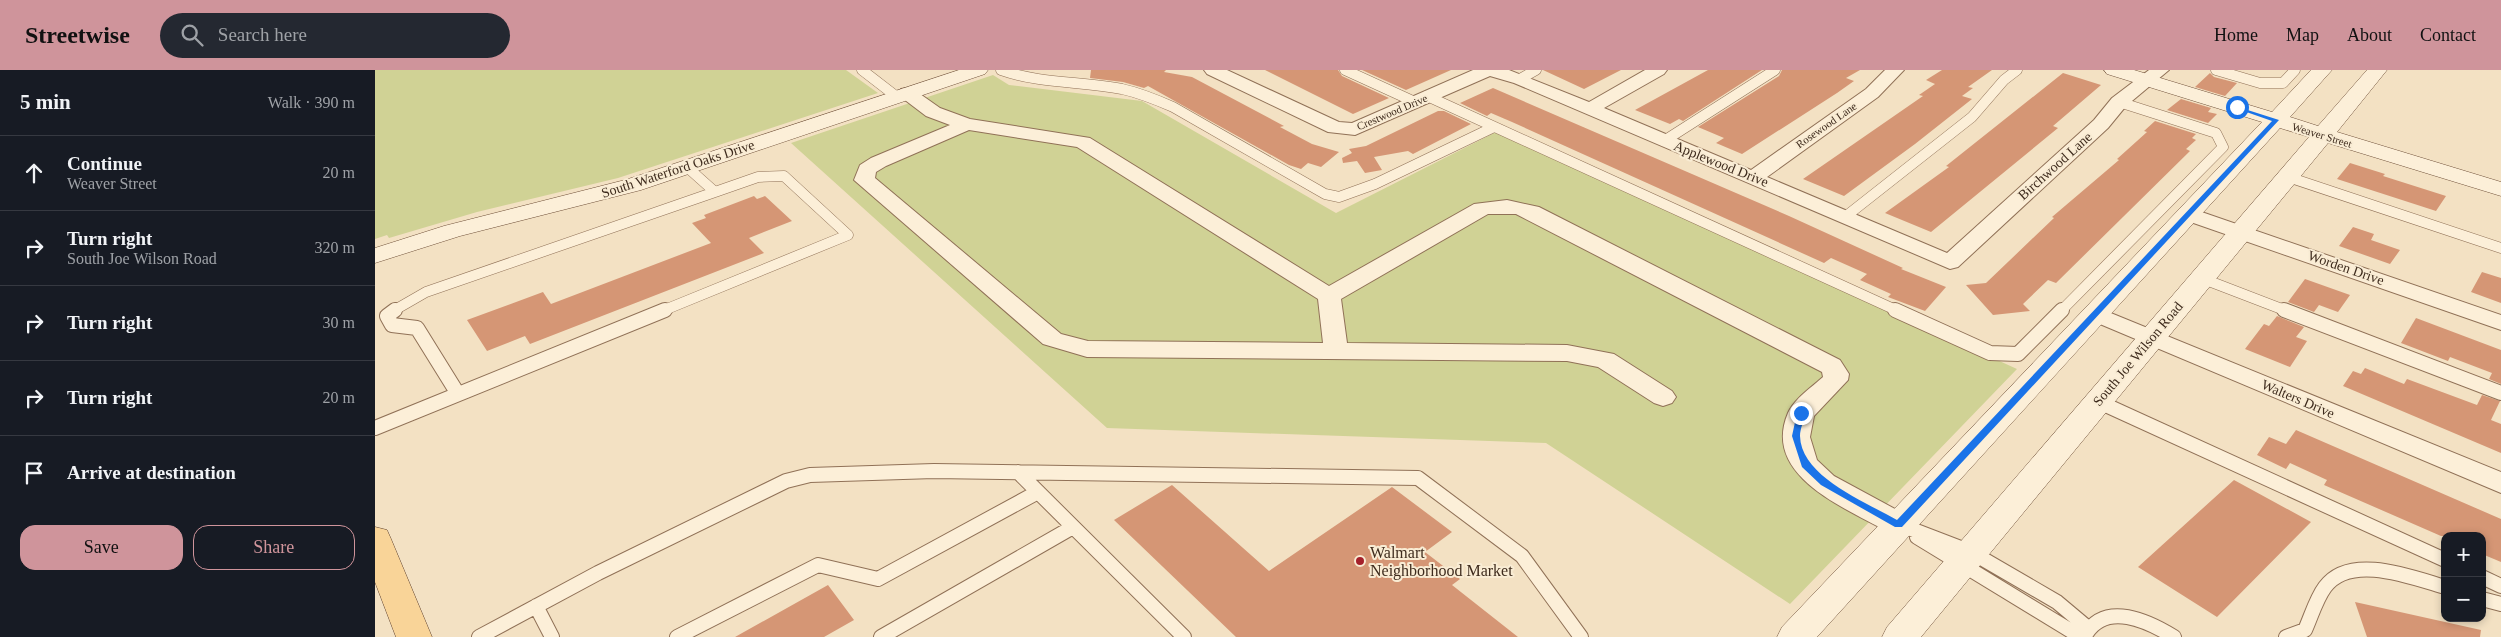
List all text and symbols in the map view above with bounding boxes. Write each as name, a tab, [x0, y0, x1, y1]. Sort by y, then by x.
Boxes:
search box	[160, 13, 510, 58]
icon: search	[178, 21, 206, 49]
text: Streetwise	[25, 22, 130, 48]
text: Search here	[218, 24, 307, 45]
text: Home	[2214, 25, 2258, 45]
text: Map	[2286, 25, 2319, 45]
text: About	[2347, 25, 2392, 45]
text: Contact	[2420, 25, 2476, 45]
text: 5 min	[20, 90, 71, 114]
street label: Crestwood Drive	[1355, 92, 1429, 132]
text: Walk · 390 m	[268, 94, 355, 111]
route start	[2226, 96, 2249, 119]
street label: Rosewood Lane	[1793, 100, 1859, 150]
street label: Weaver Street	[2291, 120, 2353, 150]
street label: Birchwood Lane	[2015, 129, 2095, 203]
street label: South Waterford Oaks Drive	[600, 137, 756, 201]
street label: Applewood Drive	[1672, 138, 1770, 190]
text: Continue	[67, 153, 142, 174]
icon: ahead	[20, 159, 48, 187]
text: 20 m	[323, 164, 355, 181]
text: Weaver Street	[67, 175, 157, 192]
text: Turn right	[67, 228, 152, 249]
icon: right	[20, 234, 48, 262]
text: 320 m	[315, 239, 355, 256]
street label: Worden Drive	[2306, 248, 2386, 288]
text: South Joe Wilson Road	[67, 250, 217, 267]
street label: South Joe Wilson Road	[2090, 299, 2186, 409]
icon: right	[20, 309, 48, 337]
text: Turn right	[67, 312, 152, 333]
text: 30 m	[323, 314, 355, 331]
street label: Walters Drive	[2259, 377, 2337, 421]
icon: right	[20, 384, 48, 412]
text: Turn right	[67, 387, 152, 408]
text: 20 m	[323, 389, 355, 406]
route end	[1790, 402, 1813, 425]
icon: arrive	[20, 459, 48, 487]
text: Arrive at destination	[67, 462, 236, 483]
button: Save	[20, 525, 183, 570]
button: Share	[193, 525, 355, 570]
map controls	[2441, 532, 2486, 622]
button: +	[2441, 532, 2486, 577]
place label: Walmart Neighborhood Market	[1370, 544, 1513, 580]
marker: Walmart Neighborhood Market	[1354, 555, 1366, 567]
button: −	[2441, 577, 2486, 622]

